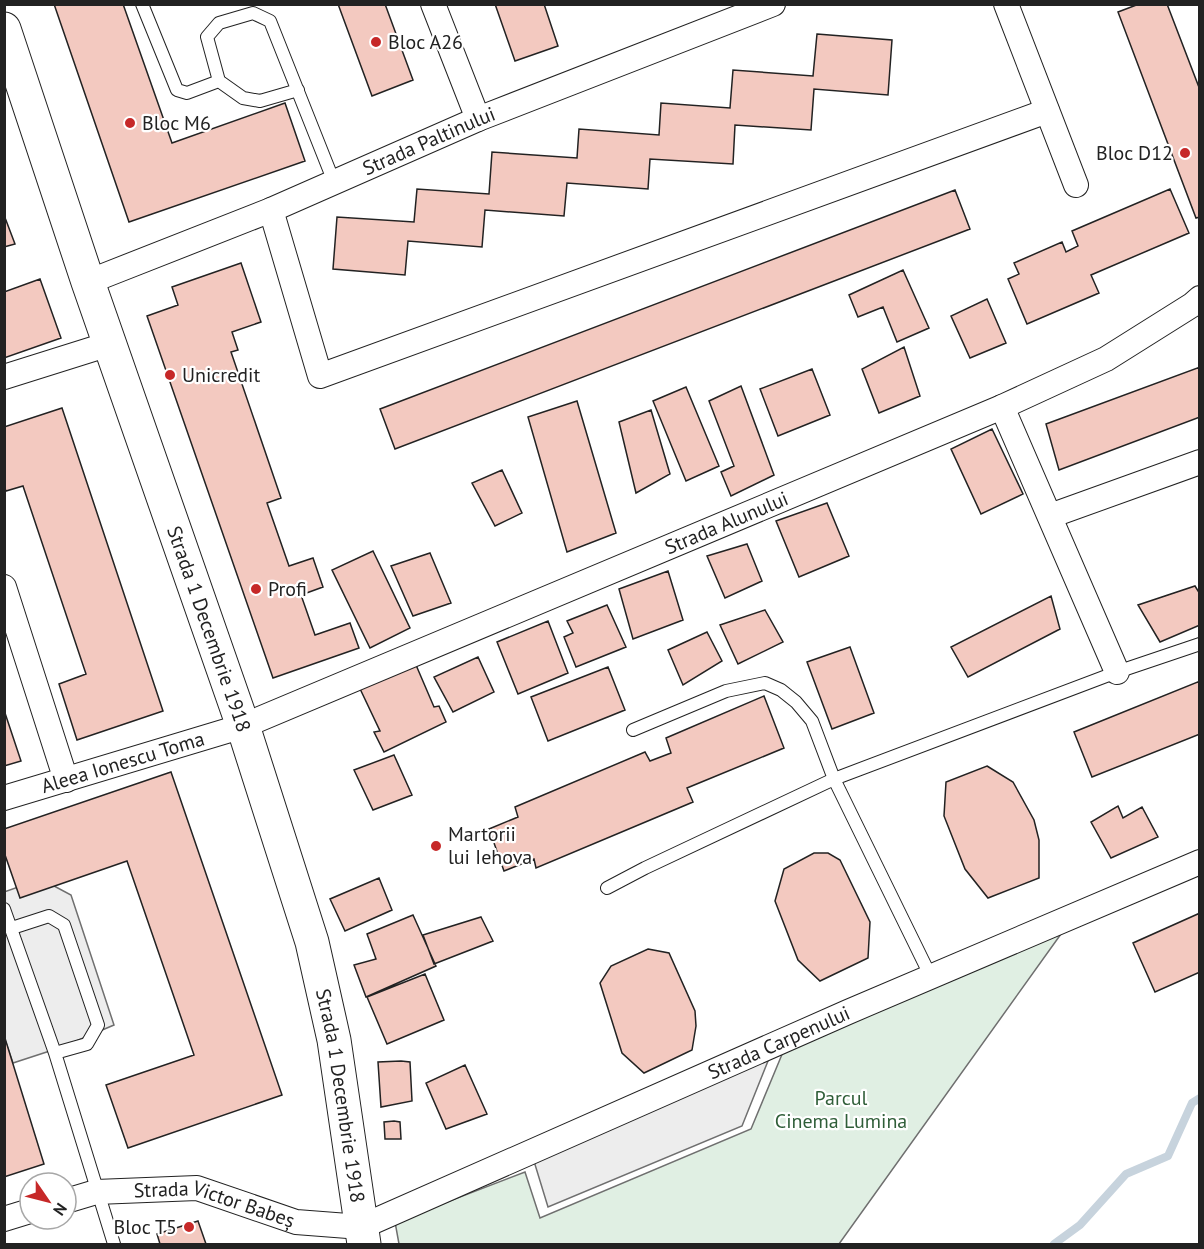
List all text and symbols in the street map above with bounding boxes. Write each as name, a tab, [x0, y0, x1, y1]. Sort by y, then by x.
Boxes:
place label: Bloc A26	[388, 29, 463, 55]
marker: Bloc A26	[369, 35, 383, 49]
street label: Strada Paltinului	[358, 101, 499, 181]
place label: Bloc M6	[142, 110, 211, 136]
marker: Bloc M6	[123, 116, 137, 130]
place label: Bloc D12	[1096, 140, 1173, 166]
marker: Bloc D12	[1178, 146, 1192, 160]
place label: Unicredit	[182, 362, 260, 388]
marker: Unicredit	[163, 368, 177, 382]
street label: Strada Alunului	[661, 485, 792, 560]
street label: Strada 1 Decembrie 1918	[161, 522, 257, 735]
place label: Profi	[268, 576, 307, 602]
marker: Profi	[249, 582, 263, 596]
street label: Aleea Ionescu Toma	[38, 725, 207, 799]
place label: Martorii lui Iehova	[448, 821, 532, 870]
marker: Martorii lui Iehova	[429, 839, 443, 853]
street label: Strada 1 Decembrie 1918	[310, 986, 371, 1204]
street label: Strada Carpenului	[704, 1000, 854, 1085]
park label: Parcul Cinema Lumina	[775, 1085, 907, 1134]
north arrow	[18, 1171, 78, 1231]
street label: Strada Victor Babeș	[133, 1174, 298, 1234]
text: N	[49, 1200, 71, 1220]
place label: Bloc T5	[114, 1214, 177, 1240]
marker: Bloc T5	[182, 1220, 196, 1234]

